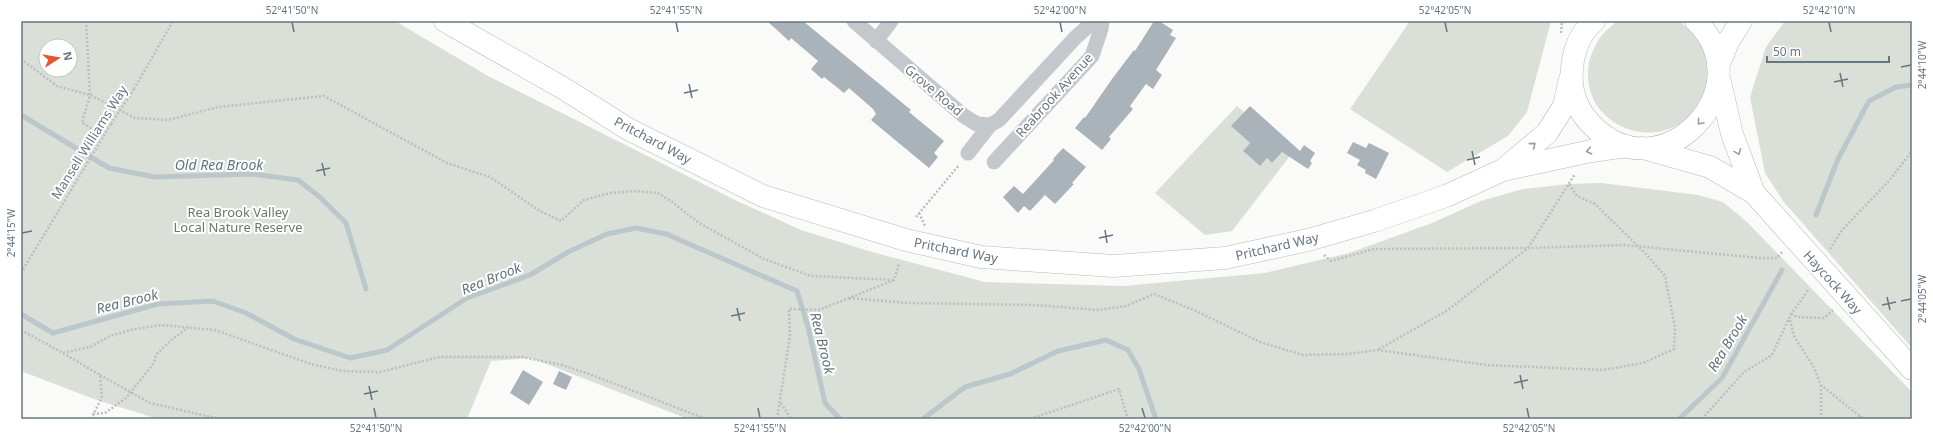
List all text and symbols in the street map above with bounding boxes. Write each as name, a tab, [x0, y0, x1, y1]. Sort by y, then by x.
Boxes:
text: 52°41'50"N	[266, 3, 318, 17]
text: 52°41'55"N	[650, 3, 702, 17]
text: 52°42'00"N	[1034, 3, 1086, 17]
text: 52°42'05"N	[1419, 3, 1471, 17]
text: 52°42'10"N	[1803, 3, 1855, 17]
north arrow	[38, 38, 78, 78]
scale bar	[1767, 38, 1889, 64]
text: 2°44'10"W	[1915, 40, 1929, 89]
text: 50 m	[1773, 43, 1801, 60]
street label: Reabrook Avenue	[1011, 49, 1097, 141]
text: N	[60, 50, 77, 62]
street label: Grove Road	[901, 60, 967, 120]
street label: Mansell Williams Way	[47, 81, 132, 202]
street label: Pritchard Way	[611, 112, 695, 168]
one-way arrow	[1698, 117, 1705, 124]
one-way arrow	[1529, 142, 1536, 149]
one-way arrow	[1586, 147, 1592, 155]
one-way arrow	[1734, 148, 1742, 155]
water label: Old Rea Brook	[175, 155, 264, 174]
park label: Rea Brook Valley Local Nature Reserve	[174, 203, 302, 236]
text: 2°44'15"W	[4, 208, 18, 257]
street label: Pritchard Way	[1234, 228, 1321, 264]
street label: Pritchard Way	[913, 233, 1000, 267]
street label: Haycock Way	[1800, 246, 1867, 318]
water label: Rea Brook	[458, 257, 525, 299]
text: 2°44'05"W	[1915, 274, 1929, 323]
water label: Rea Brook	[94, 284, 161, 318]
water label: Rea Brook	[806, 310, 840, 377]
water label: Rea Brook	[1703, 310, 1752, 375]
text: 52°41'50"N	[350, 421, 402, 435]
text: 52°41'55"N	[734, 421, 786, 435]
text: 52°42'00"N	[1119, 421, 1171, 435]
text: 52°42'05"N	[1503, 421, 1555, 435]

